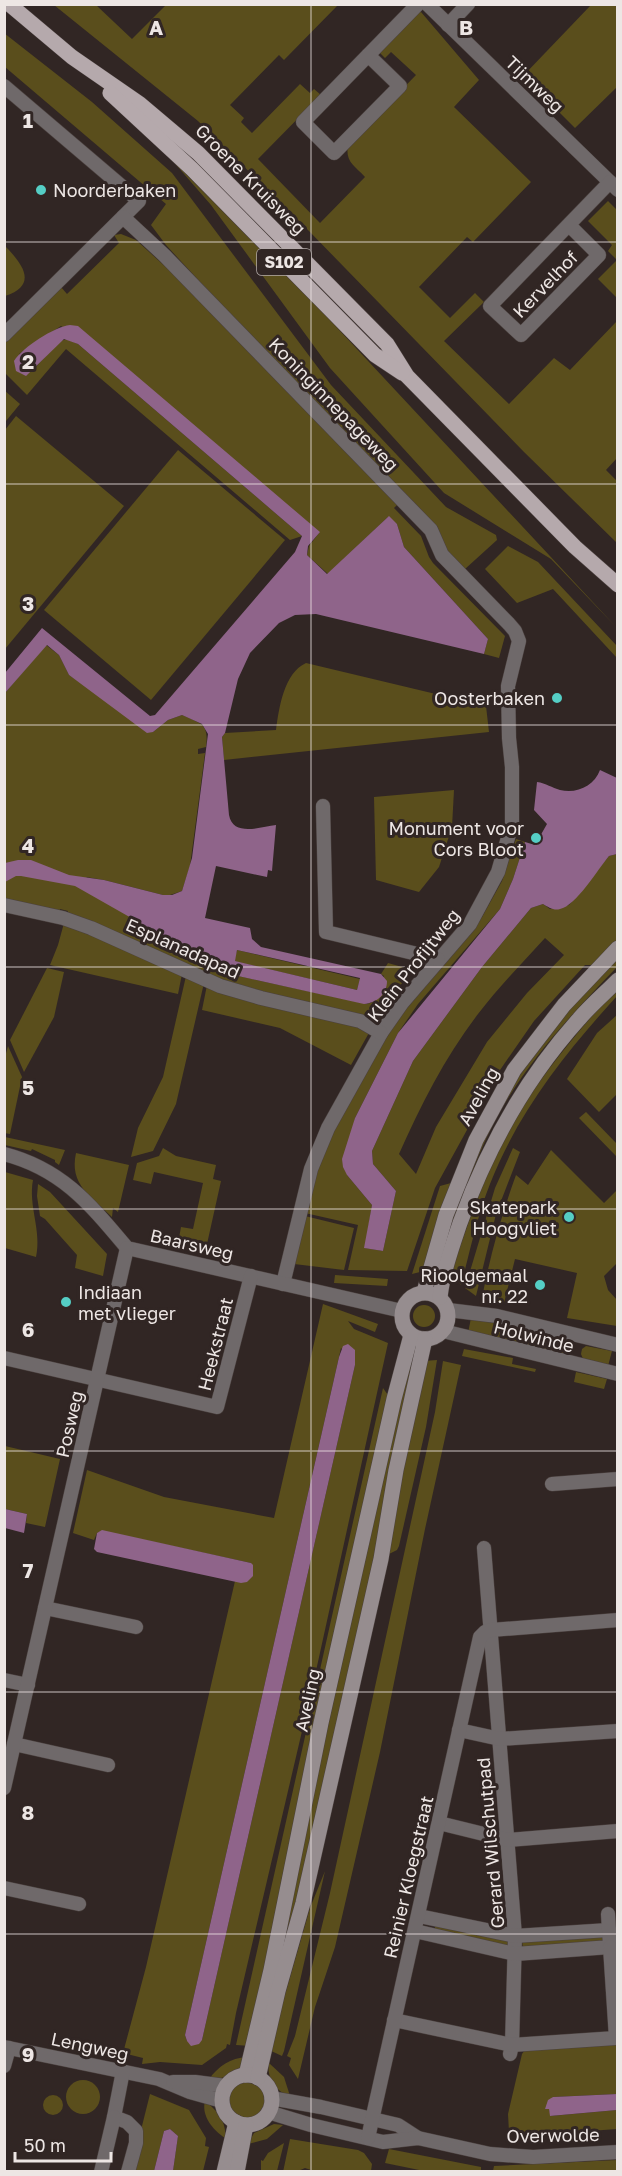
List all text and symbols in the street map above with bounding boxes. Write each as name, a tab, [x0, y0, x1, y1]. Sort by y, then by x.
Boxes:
text: A	[149, 15, 163, 39]
text: B	[459, 15, 473, 39]
street label: Tijmweg	[501, 51, 569, 117]
text: 1	[23, 108, 33, 132]
street label: Groene Kruisweg	[191, 119, 311, 239]
place label: Noorderbaken	[53, 179, 176, 201]
marker: Noorderbaken	[34, 183, 48, 197]
street label: Kervelhof	[508, 246, 582, 322]
road number: S102	[257, 249, 311, 275]
street label: Koninginnepageweg	[265, 333, 403, 475]
text: 2	[22, 349, 34, 373]
text: 3	[22, 591, 34, 615]
place label: Oosterbaken	[434, 687, 545, 709]
marker: Oosterbaken	[550, 691, 564, 705]
place label: Monument voor Cors Bloot	[388, 817, 524, 860]
marker: Monument voor Cors Bloot	[529, 831, 543, 845]
text: 4	[22, 833, 34, 857]
street label: Klein Profijtweg	[362, 904, 464, 1026]
street label: Esplanadapad	[123, 913, 243, 983]
street label: Aveling	[453, 1063, 503, 1129]
text: 5	[22, 1075, 34, 1099]
place label: Skatepark Hoogvliet	[469, 1196, 557, 1239]
marker: Skatepark Hoogvliet	[562, 1210, 576, 1224]
street label: Baarsweg	[148, 1224, 236, 1264]
place label: Rioolgemaal nr. 22	[420, 1264, 528, 1307]
marker: Rioolgemaal nr. 22	[533, 1278, 547, 1292]
place label: Indiaan met vlieger	[78, 1281, 176, 1324]
marker: Indiaan met vlieger	[59, 1295, 73, 1309]
street label: Heekstraat	[193, 1295, 237, 1393]
street label: Holwinde	[492, 1315, 576, 1357]
text: 6	[22, 1317, 34, 1341]
street label: Posweg	[51, 1388, 87, 1460]
text: 7	[23, 1558, 34, 1582]
street label: Aveling	[290, 1666, 324, 1734]
street label: Gerard Wilschutpad	[472, 1757, 508, 1929]
street label: Reinier Kloegstraat	[379, 1794, 437, 1960]
text: 8	[22, 1800, 34, 1824]
street label: Lengweg	[49, 2027, 131, 2065]
text: 9	[22, 2042, 34, 2066]
street label: Overwolde	[506, 2123, 600, 2147]
scale bar	[15, 2125, 111, 2163]
text: 50 m	[24, 2134, 66, 2156]

